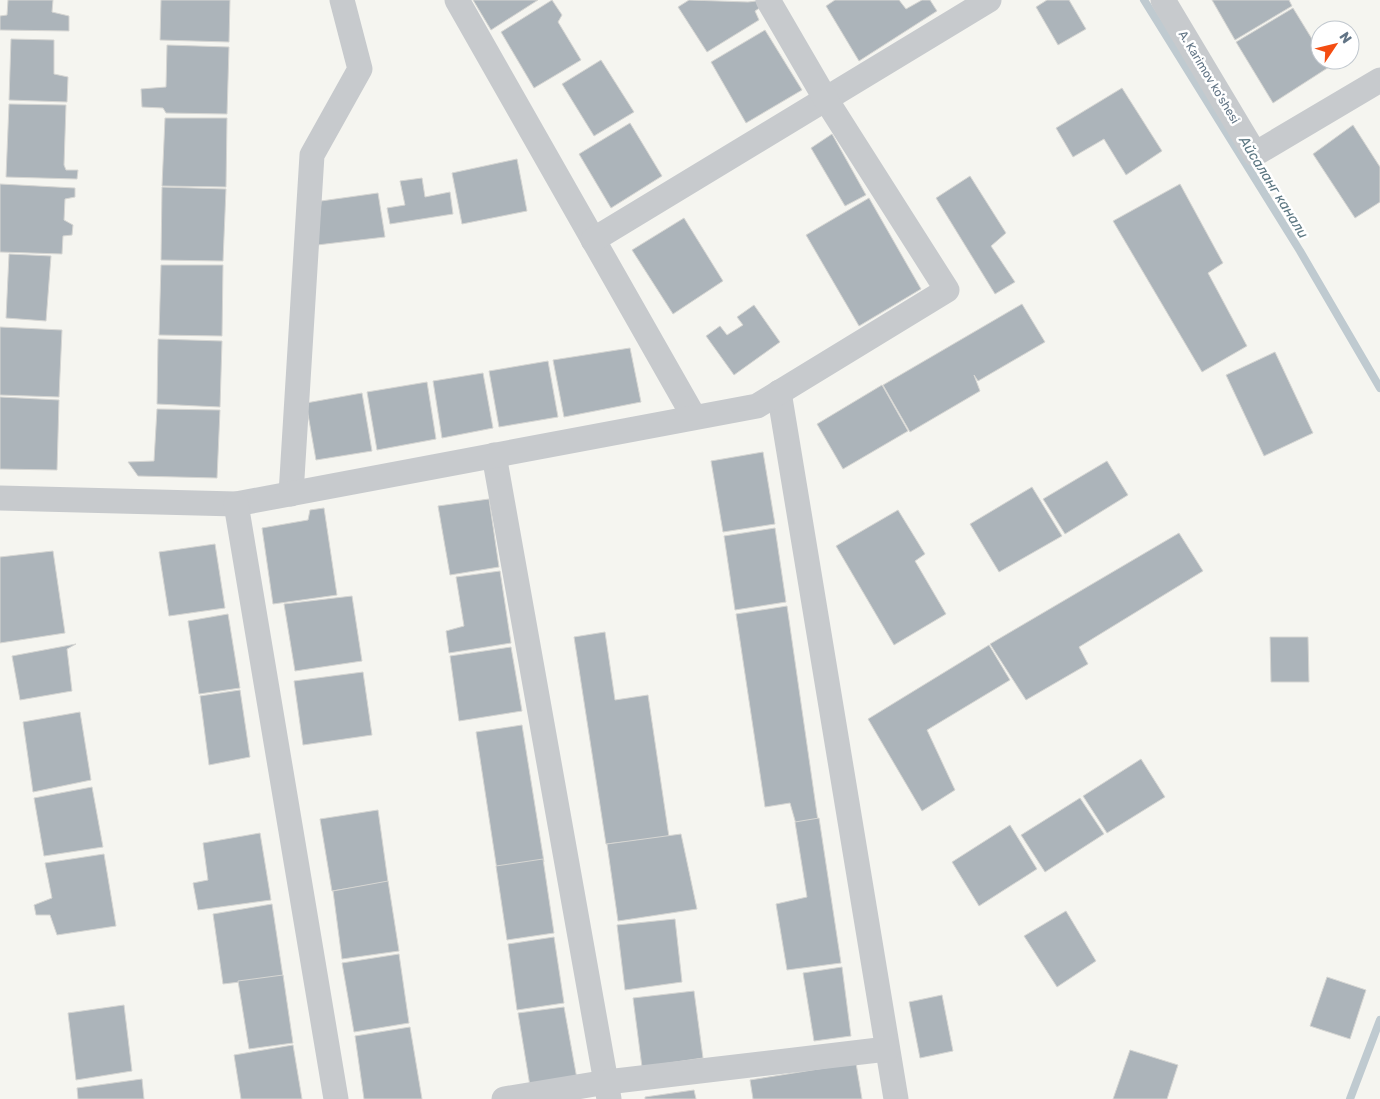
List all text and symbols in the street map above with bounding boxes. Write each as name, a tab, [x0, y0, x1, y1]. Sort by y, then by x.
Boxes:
north arrow	[1310, 20, 1360, 70]
street label: A. Karimov ko'shesi	[1176, 28, 1242, 126]
text: N	[1335, 29, 1355, 47]
water label: Айсаланг канали	[1235, 132, 1312, 242]

